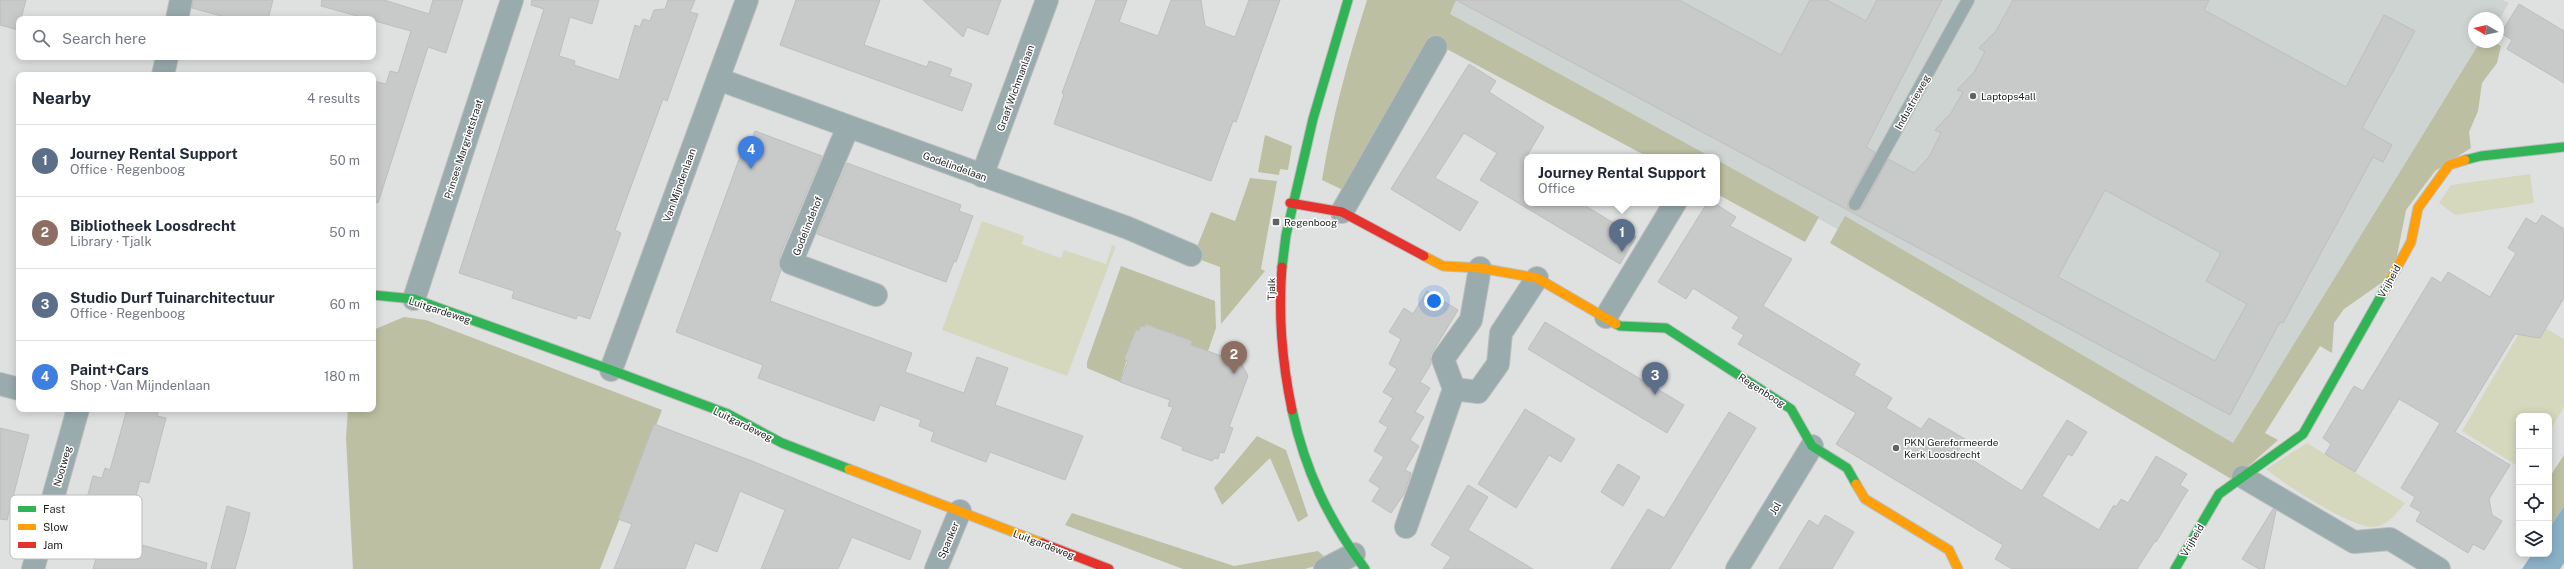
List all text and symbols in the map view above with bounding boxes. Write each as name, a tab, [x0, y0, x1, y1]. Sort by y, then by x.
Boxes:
north arrow	[2468, 12, 2504, 48]
search box	[16, 16, 376, 60]
icon: search	[30, 27, 52, 49]
text: Search here	[62, 30, 146, 47]
street label: Graaf Wichmanlaan	[994, 43, 1036, 133]
street label: Industrieweg	[1892, 73, 1932, 131]
text: Nearby	[32, 88, 91, 108]
place label: Laptops4all	[1981, 90, 2036, 102]
text: 4 results	[307, 91, 360, 106]
marker: Laptops4all	[1968, 91, 1978, 101]
street label: Prinses Margrietstraat	[441, 98, 485, 200]
pin: 4	[738, 136, 764, 169]
text: Journey Rental Support	[70, 145, 238, 162]
street label: Van Mijndenlaan	[660, 147, 698, 223]
street label: Godelindelaan	[921, 149, 989, 183]
text: 1	[42, 153, 48, 168]
text: 50 m	[329, 153, 360, 168]
popup	[1524, 154, 1720, 206]
text: Office · Regenboog	[70, 162, 185, 177]
text: Journey Rental Support	[1538, 164, 1706, 181]
text: Office	[1538, 181, 1575, 196]
street label: Godelindehof	[790, 195, 824, 257]
place label: Regenboog	[1284, 216, 1337, 228]
text: Bibliotheek Loosdrecht	[70, 217, 236, 234]
marker: Regenboog	[1271, 217, 1281, 227]
pin: 1	[1609, 219, 1635, 252]
text: 2	[41, 225, 49, 240]
text: 50 m	[329, 225, 360, 240]
text: Library · Tjalk	[70, 234, 152, 249]
street label: Vrijheid	[2375, 262, 2403, 299]
street label: Tjalk	[1265, 277, 1277, 301]
text: Studio Durf Tuinarchitectuur	[70, 289, 275, 306]
your location	[1424, 291, 1444, 311]
street label: Luitgardeweg	[407, 294, 473, 326]
text: 3	[41, 297, 49, 312]
text: 60 m	[330, 297, 360, 312]
text: Office · Regenboog	[70, 306, 185, 321]
pin: 2	[1221, 341, 1247, 374]
text: Paint+Cars	[70, 361, 149, 378]
pin: 3	[1642, 362, 1668, 395]
text: 4	[41, 369, 49, 384]
text: 180 m	[324, 369, 360, 384]
street label: Regenboog	[1736, 370, 1788, 410]
text: Shop · Van Mijndenlaan	[70, 378, 210, 393]
street label: Luitgardeweg	[711, 404, 775, 444]
map controls	[2516, 413, 2552, 557]
button: +	[2516, 413, 2552, 449]
place label: PKN Gereformeerde Kerk Loosdrecht	[1904, 436, 1999, 460]
marker: PKN Gereformeerde Kerk Loosdrecht	[1891, 443, 1901, 453]
street label: Nootweg	[50, 444, 74, 488]
button: −	[2516, 449, 2552, 485]
button: locate	[2516, 485, 2552, 521]
legend	[10, 495, 142, 559]
street label: Jol	[1767, 499, 1783, 517]
text: Fast	[43, 503, 65, 515]
street label: Spanker	[935, 520, 961, 560]
text: Slow	[43, 521, 69, 533]
button: layers	[2516, 521, 2552, 557]
street label: Vrijheid	[2178, 522, 2206, 558]
street label: Luitgardeweg	[1012, 527, 1076, 561]
text: Jam	[43, 539, 63, 551]

